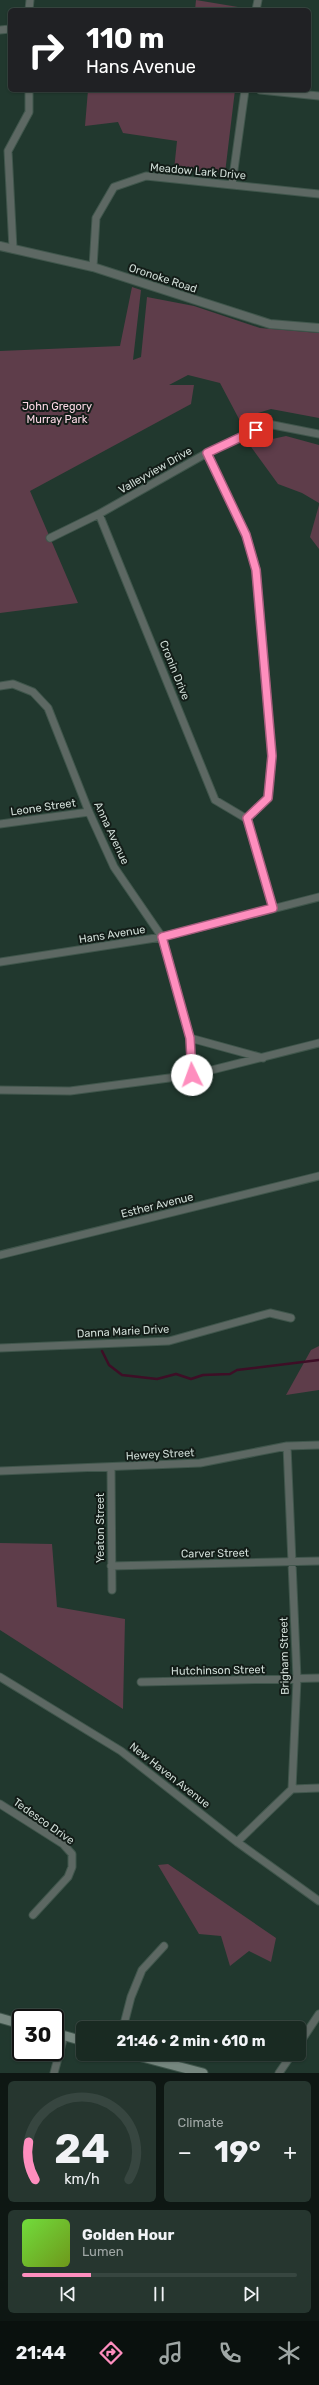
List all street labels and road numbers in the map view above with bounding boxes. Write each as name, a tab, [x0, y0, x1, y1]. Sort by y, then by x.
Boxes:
street label: Meadow Lark Drive	[150, 161, 246, 182]
street label: Oronoke Road	[127, 261, 199, 296]
street label: Valleyview Drive	[116, 444, 194, 497]
street label: Cronin Drive	[157, 639, 192, 702]
street label: Leone Street	[10, 796, 77, 819]
street label: Anna Avenue	[91, 800, 132, 867]
street label: Hans Avenue	[78, 923, 146, 946]
street label: Esther Avenue	[120, 1190, 195, 1221]
street label: Danna Marie Drive	[76, 1323, 170, 1340]
street label: Hewey Street	[125, 1446, 195, 1463]
street label: Yeaton Street	[94, 1492, 107, 1563]
street label: Carver Street	[181, 1546, 250, 1561]
street label: Brigham Street	[277, 1616, 292, 1695]
street label: Hutchinson Street	[171, 1663, 266, 1678]
street label: New Haven Avenue	[127, 1740, 212, 1811]
street label: Tedesco Drive	[11, 1796, 77, 1847]

